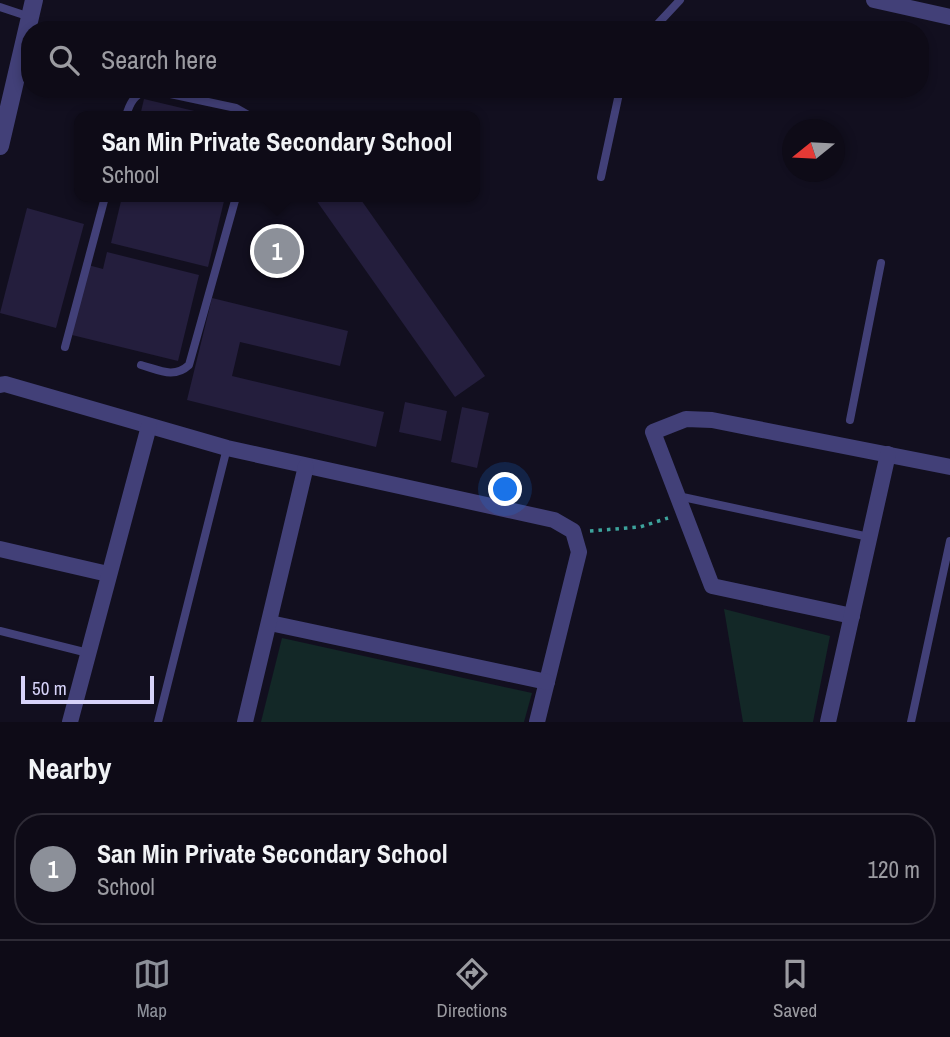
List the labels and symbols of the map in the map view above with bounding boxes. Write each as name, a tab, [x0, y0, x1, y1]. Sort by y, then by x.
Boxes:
north arrow	[782, 119, 845, 182]
pin: 1	[254, 225, 300, 277]
your location	[488, 472, 522, 506]
scale bar	[21, 673, 154, 705]

